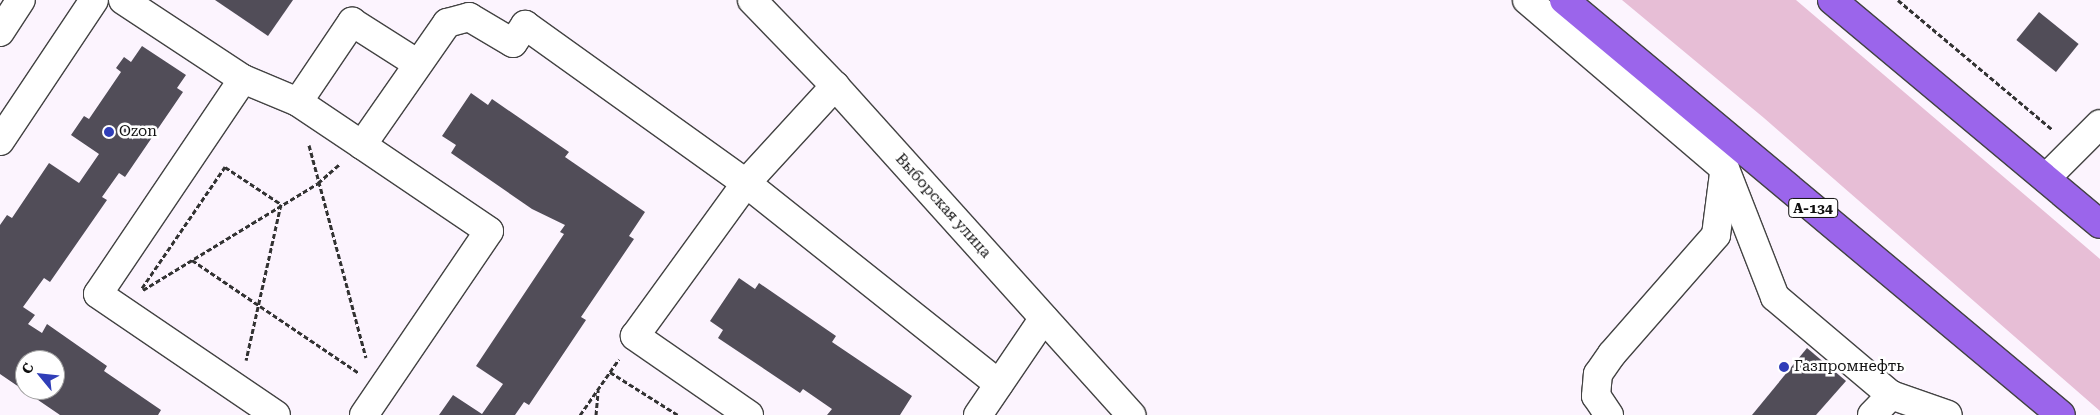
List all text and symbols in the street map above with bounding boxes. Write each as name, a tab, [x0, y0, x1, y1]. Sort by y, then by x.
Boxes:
place label: Ozon	[119, 123, 157, 141]
marker: Ozon	[103, 126, 115, 138]
street label: Выборская улица	[891, 150, 995, 262]
road number: А-134	[1788, 197, 1838, 220]
north arrow	[15, 350, 65, 400]
place label: Газпромнефть	[1794, 358, 1904, 376]
text: С	[18, 360, 37, 377]
marker: Газпромнефть	[1778, 361, 1790, 373]

